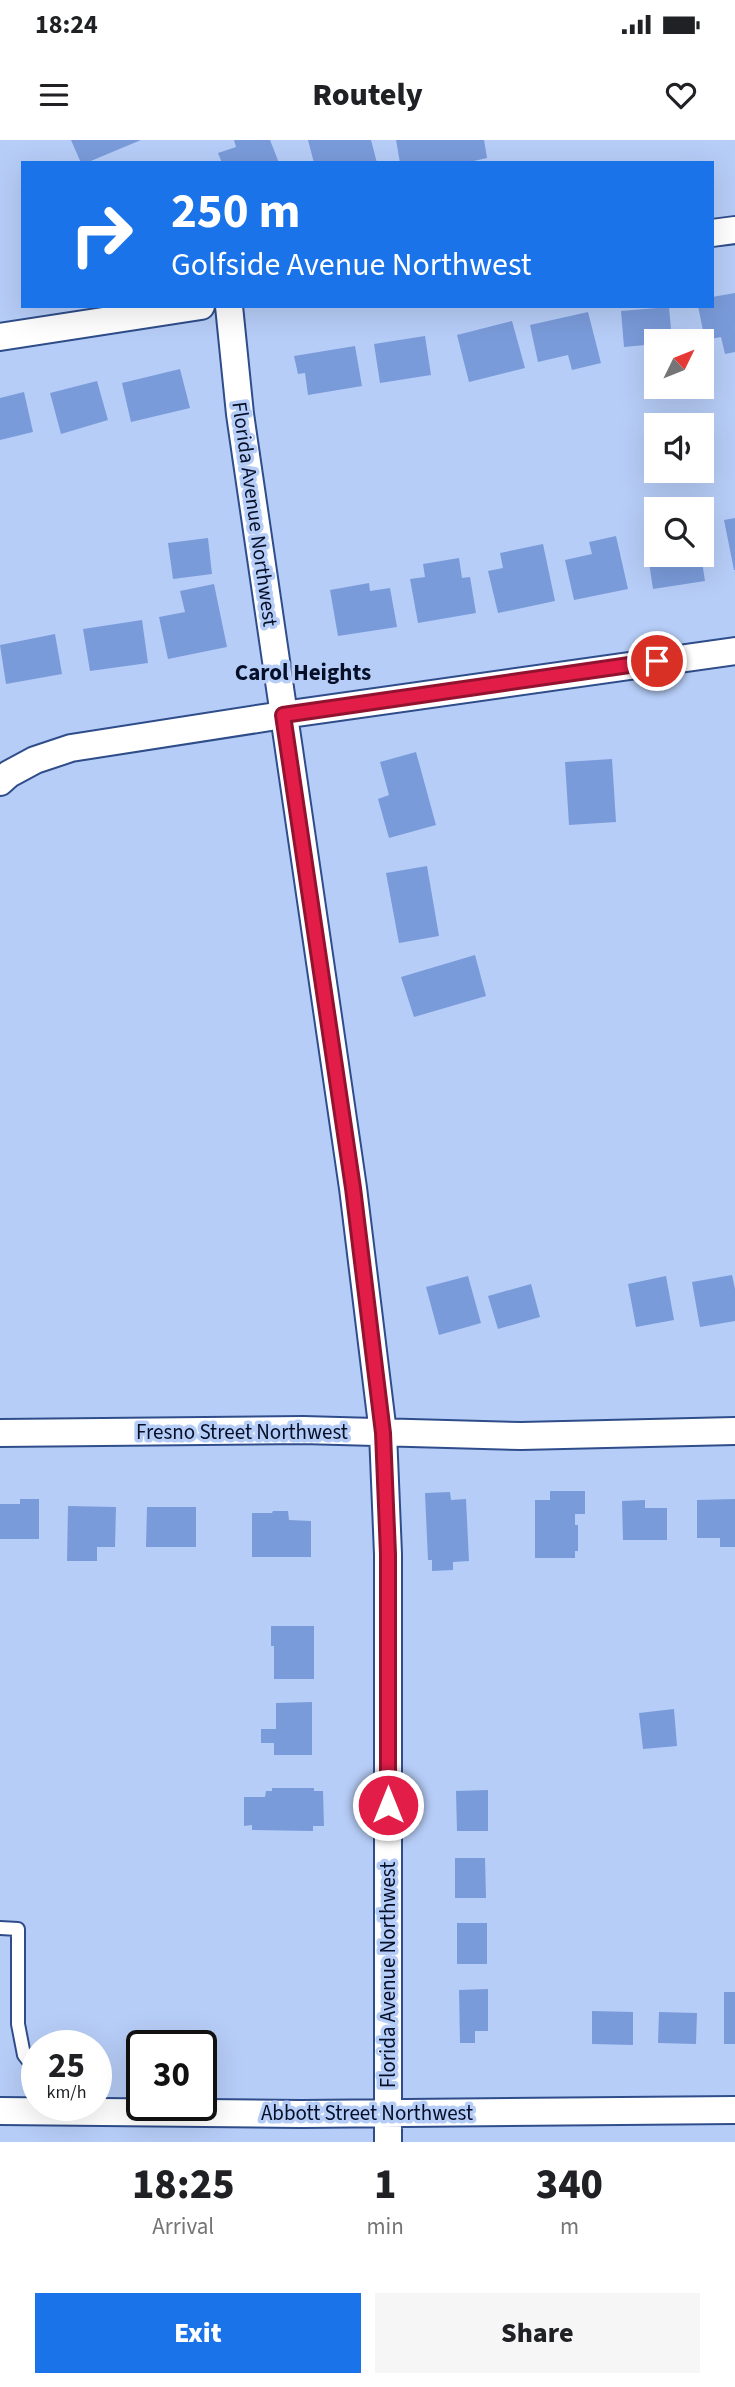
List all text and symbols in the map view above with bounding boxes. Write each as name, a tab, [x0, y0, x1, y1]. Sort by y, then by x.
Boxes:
text: 18:24	[35, 6, 98, 43]
text: Routely	[312, 72, 423, 118]
icon: menu	[35, 76, 73, 114]
icon: heart	[662, 76, 700, 114]
text: 250 m	[171, 177, 300, 247]
icon: right	[56, 189, 147, 280]
text: Golfside Avenue Northwest	[171, 242, 532, 288]
north arrow	[644, 329, 714, 399]
map controls	[644, 329, 714, 567]
street label: Florida Avenue Northwest	[224, 400, 286, 628]
button: sound	[644, 413, 714, 483]
button: search	[644, 497, 714, 567]
pin	[627, 631, 687, 691]
icon: arrive	[638, 642, 676, 680]
district label: Carol Heights	[235, 656, 371, 689]
street label: Fresno Street Northwest	[136, 1417, 348, 1447]
position arrow	[351, 1768, 425, 1842]
street label: Florida Avenue Northwest	[373, 1862, 403, 2088]
speed limit sign: 30	[126, 2030, 217, 2121]
text: 25	[48, 2041, 85, 2091]
text: km/h	[47, 2080, 86, 2105]
street label: Abbott Street Northwest	[261, 2098, 473, 2128]
text: 18:25	[132, 2155, 235, 2215]
text: 1	[374, 2155, 396, 2215]
text: 340	[536, 2155, 603, 2215]
text: Arrival	[152, 2210, 214, 2243]
text: min	[367, 2210, 404, 2243]
text: m	[560, 2210, 579, 2243]
button: Exit	[35, 2293, 361, 2373]
button: Share	[375, 2293, 700, 2373]

